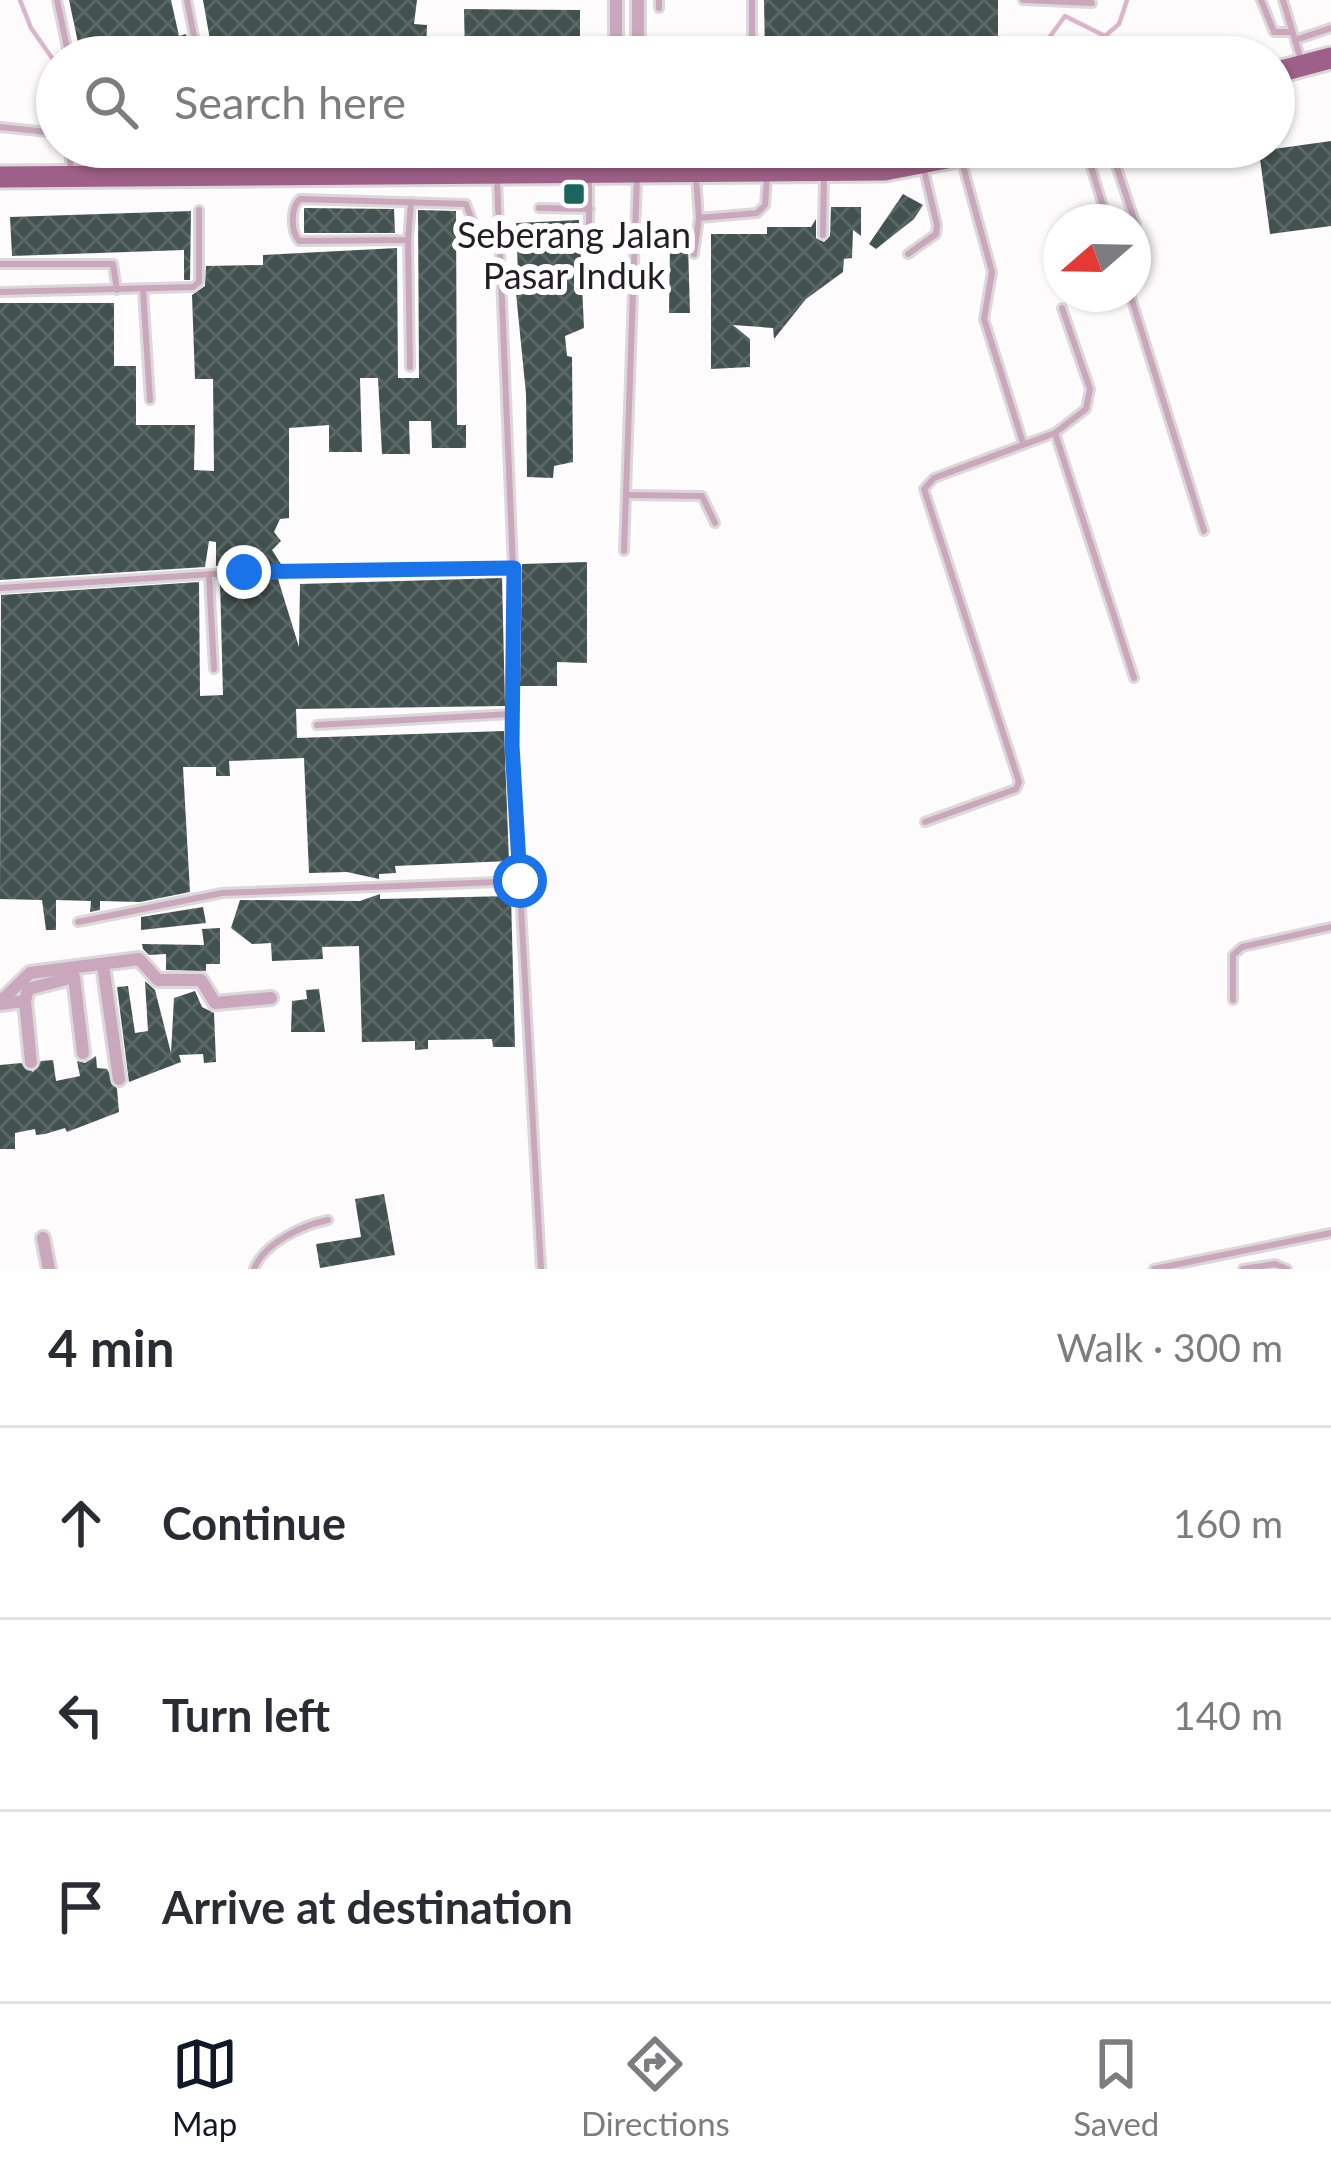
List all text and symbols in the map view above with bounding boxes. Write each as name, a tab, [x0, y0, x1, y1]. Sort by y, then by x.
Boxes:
search box	[36, 36, 1295, 168]
icon: search	[78, 69, 144, 135]
text: Search here	[174, 75, 406, 129]
marker: Seberang Jalan Pasar Induk	[561, 181, 587, 207]
north arrow	[1043, 204, 1151, 312]
place label: Seberang Jalan Pasar Induk	[457, 212, 691, 297]
route end	[217, 545, 271, 599]
route start	[493, 854, 547, 908]
text: 4 min	[48, 1317, 174, 1378]
text: Walk · 300 m	[1056, 1324, 1283, 1370]
icon: ahead	[48, 1490, 114, 1556]
text: Continue	[162, 1496, 346, 1550]
text: 160 m	[1173, 1500, 1283, 1546]
icon: left	[48, 1682, 114, 1748]
text: Turn left	[162, 1688, 330, 1742]
text: 140 m	[1173, 1692, 1283, 1738]
icon: arrive	[48, 1874, 114, 1940]
text: Arrive at destination	[162, 1880, 573, 1934]
tab: Map	[172, 2031, 238, 2143]
tab: Directions	[581, 2031, 730, 2143]
tab: Saved	[1073, 2031, 1159, 2143]

